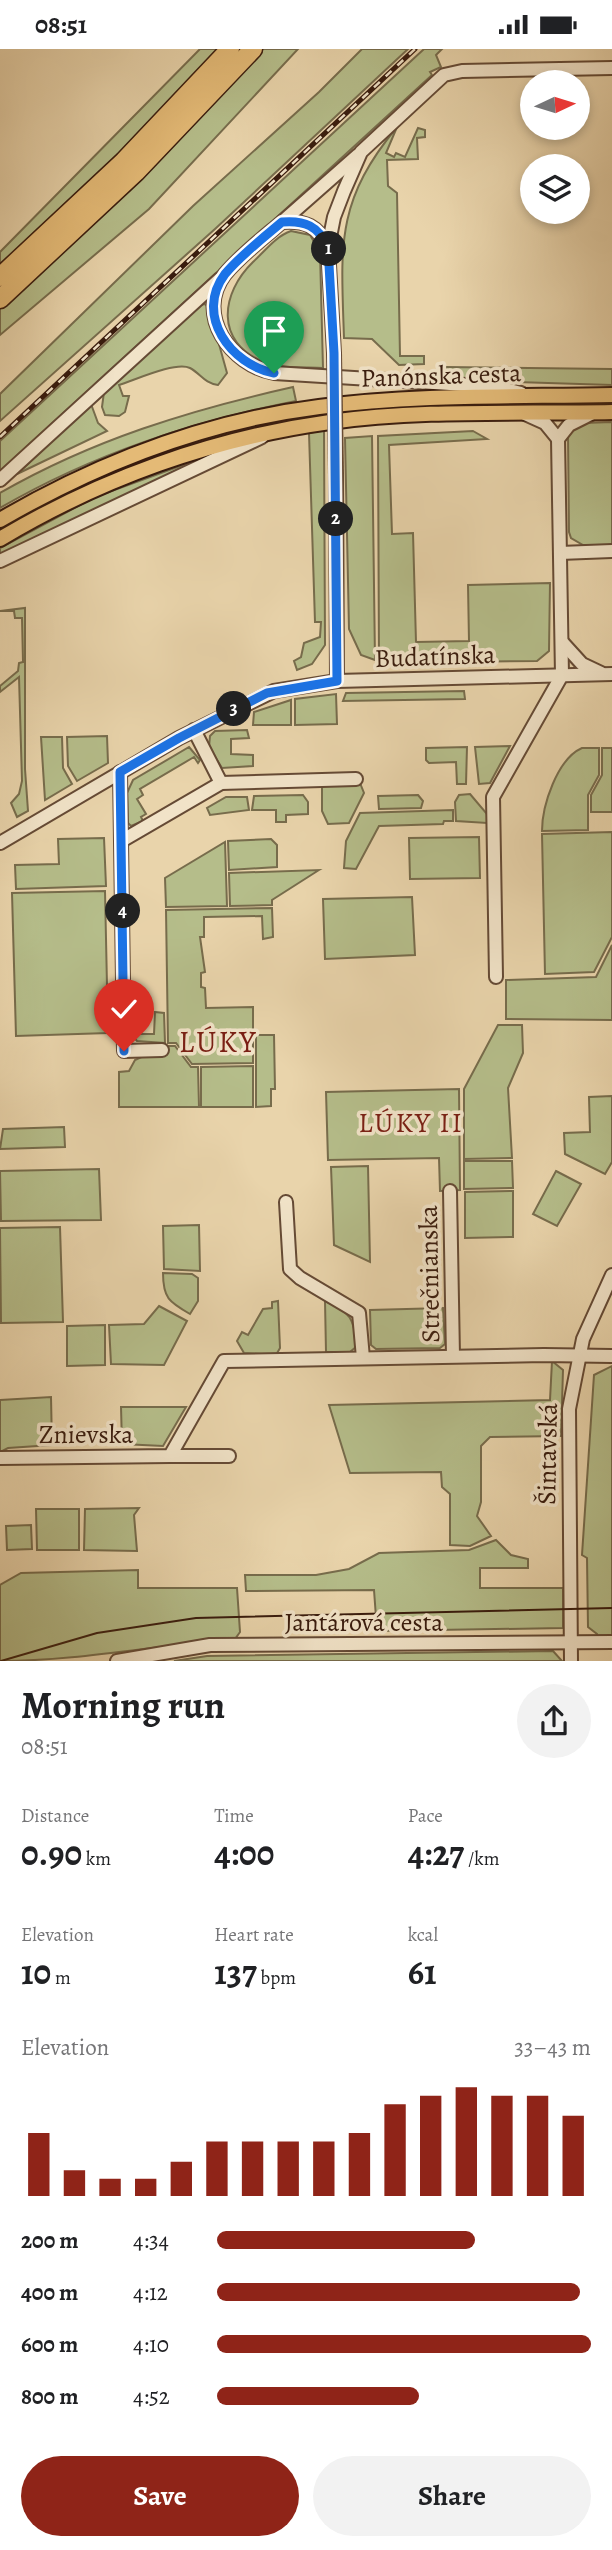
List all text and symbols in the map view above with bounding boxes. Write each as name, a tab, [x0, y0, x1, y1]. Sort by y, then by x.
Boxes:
text: 08:51	[35, 7, 87, 42]
north arrow	[520, 70, 590, 140]
map controls	[520, 70, 590, 224]
button: layers	[520, 154, 590, 224]
pin: 1	[312, 231, 346, 267]
text: 1	[325, 235, 332, 261]
pin	[244, 301, 304, 373]
icon: arrive	[255, 312, 293, 350]
street label: Panónska cesta	[360, 355, 522, 396]
pin: 2	[318, 501, 354, 537]
text: 2	[331, 505, 340, 531]
street label: Budatínska	[374, 637, 496, 676]
pin: 3	[216, 691, 252, 727]
text: 3	[229, 695, 238, 721]
pin: 4	[106, 893, 140, 929]
text: 4	[118, 897, 127, 923]
pin	[94, 979, 154, 1051]
icon: check	[105, 990, 143, 1028]
district label: LÚKY	[179, 1022, 257, 1062]
district label: LÚKY II	[358, 1104, 464, 1142]
street label: Strečnianska	[411, 1205, 448, 1343]
street label: Šintavská	[529, 1403, 566, 1505]
street label: Znievska	[39, 1417, 133, 1452]
street label: Jantárová cesta	[285, 1605, 443, 1640]
text: Morning run	[21, 1679, 225, 1731]
button: share	[517, 1684, 591, 1758]
text: 08:51	[21, 1731, 68, 1762]
text: Distance	[21, 1803, 89, 1829]
text: Time	[214, 1803, 254, 1829]
text: Pace	[408, 1803, 443, 1829]
text: 0.90	[21, 1829, 82, 1877]
text: 4:00	[214, 1829, 274, 1877]
text: 4:27	[408, 1829, 464, 1877]
text: km	[82, 1846, 111, 1872]
text: /km	[464, 1846, 500, 1872]
text: Elevation	[21, 1922, 94, 1948]
text: Heart rate	[214, 1922, 294, 1948]
text: kcal	[408, 1922, 438, 1948]
text: 10	[21, 1948, 51, 1996]
text: 137	[214, 1948, 257, 1996]
text: 61	[408, 1948, 437, 1996]
text: m	[51, 1965, 71, 1991]
text: bpm	[257, 1965, 296, 1991]
text: Elevation	[21, 2032, 109, 2063]
text: 33–43 m	[514, 2032, 591, 2063]
text: 200 m	[21, 2225, 79, 2256]
text: 4:34	[133, 2225, 169, 2256]
text: 400 m	[21, 2277, 78, 2308]
text: 4:12	[133, 2277, 168, 2308]
text: 600 m	[21, 2329, 78, 2360]
text: 4:10	[133, 2329, 169, 2360]
text: 800 m	[21, 2381, 78, 2412]
text: 4:52	[133, 2381, 170, 2412]
button: Save	[21, 2456, 299, 2536]
button: Share	[313, 2456, 591, 2536]

